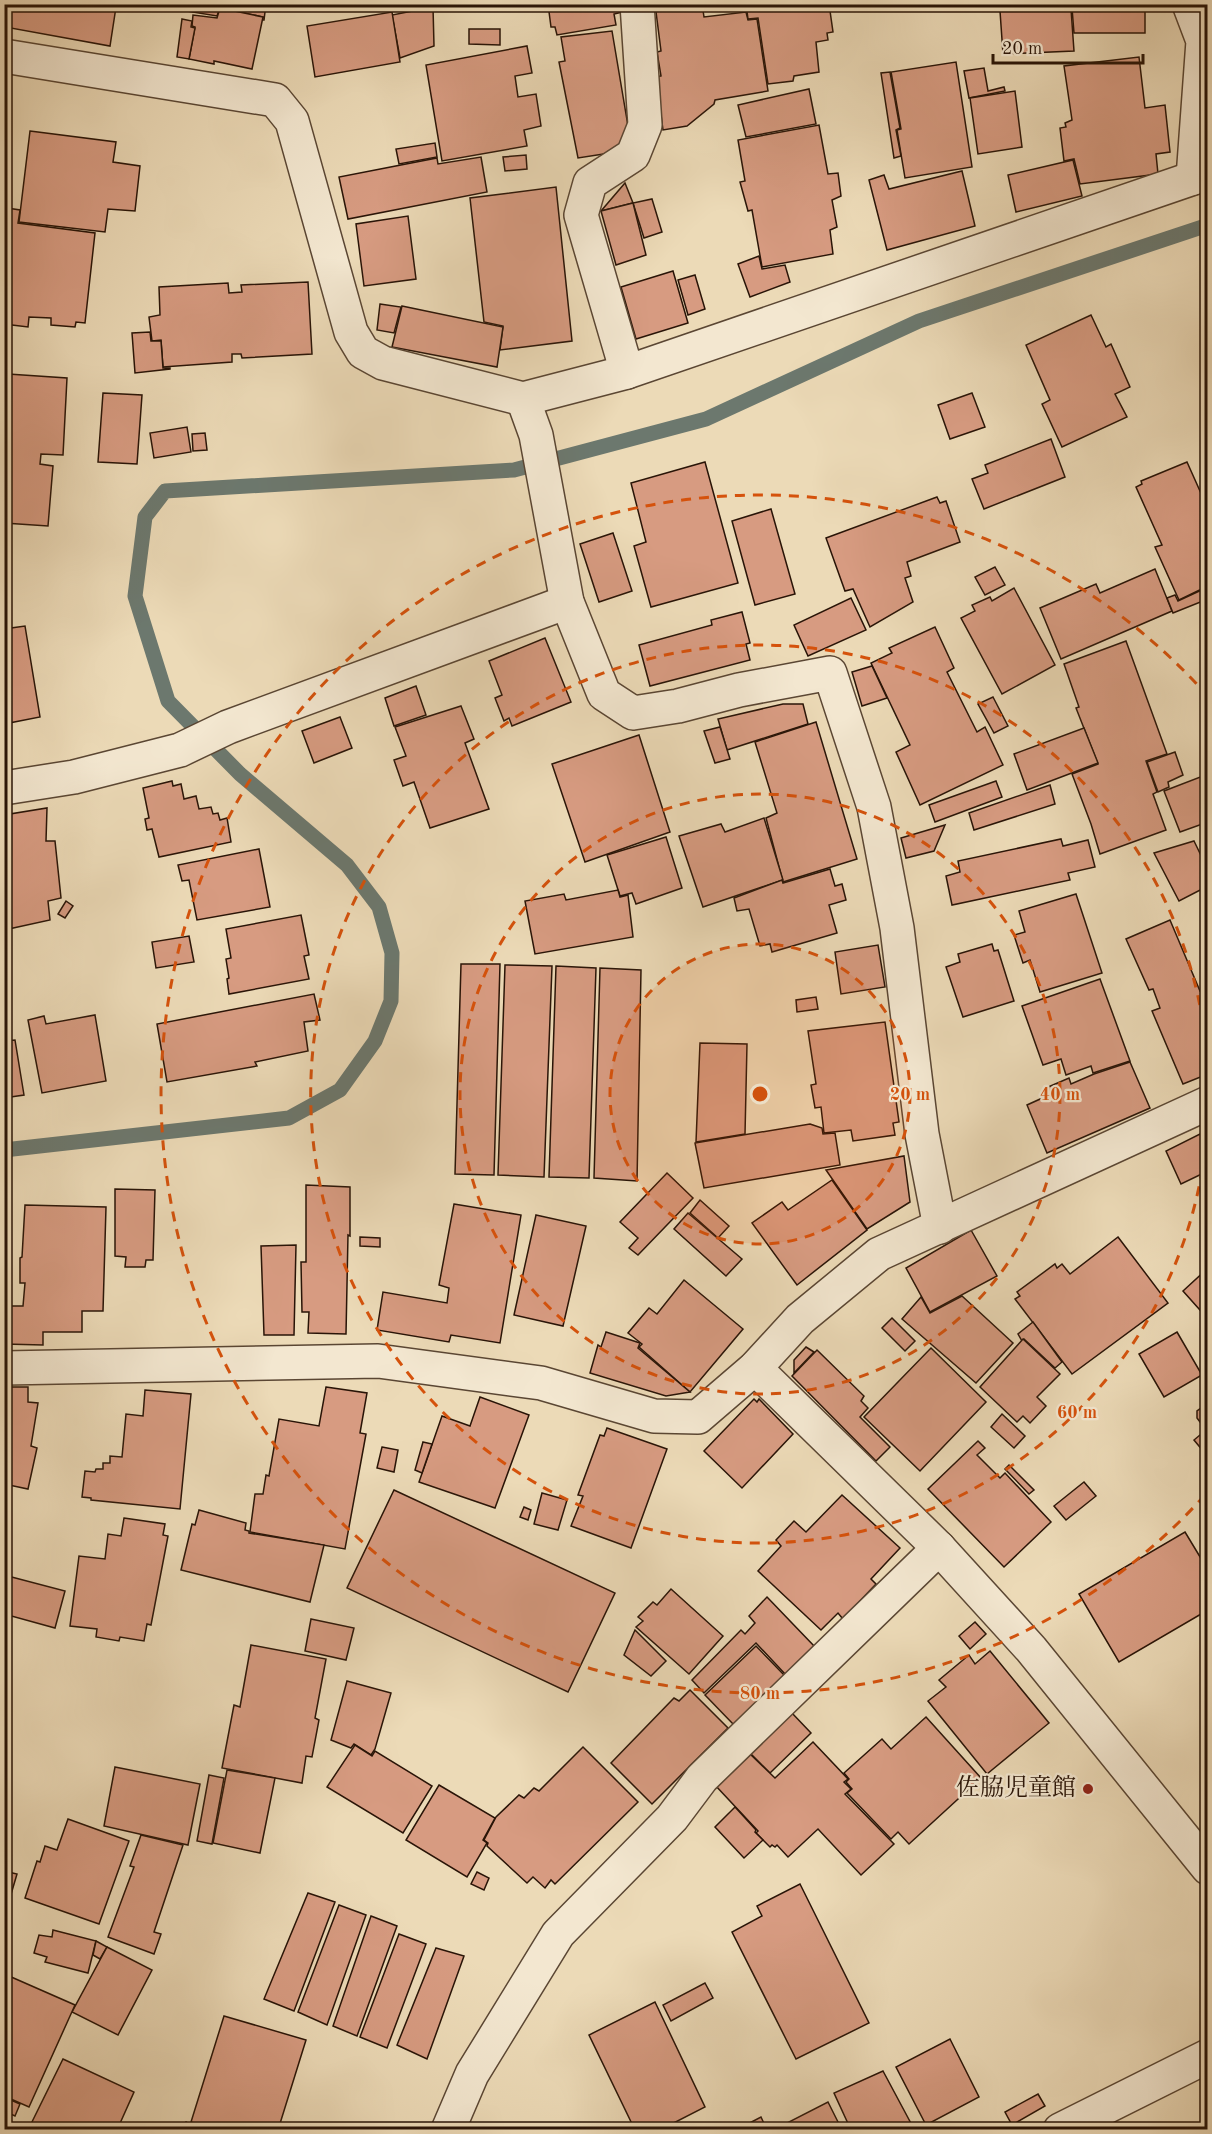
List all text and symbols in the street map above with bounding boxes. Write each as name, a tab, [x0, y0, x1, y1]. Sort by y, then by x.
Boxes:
scale bar	[993, 27, 1143, 65]
text: 20 m	[1002, 40, 1042, 58]
centre of rings	[750, 1084, 770, 1104]
text: 20 m	[890, 1086, 930, 1104]
text: 40 m	[1040, 1086, 1080, 1104]
text: 60 m	[1057, 1404, 1097, 1422]
text: 80 m	[740, 1685, 780, 1703]
place label: 佐脇児童館	[956, 1774, 1076, 1801]
marker: 佐脇児童館	[1081, 1782, 1095, 1796]

